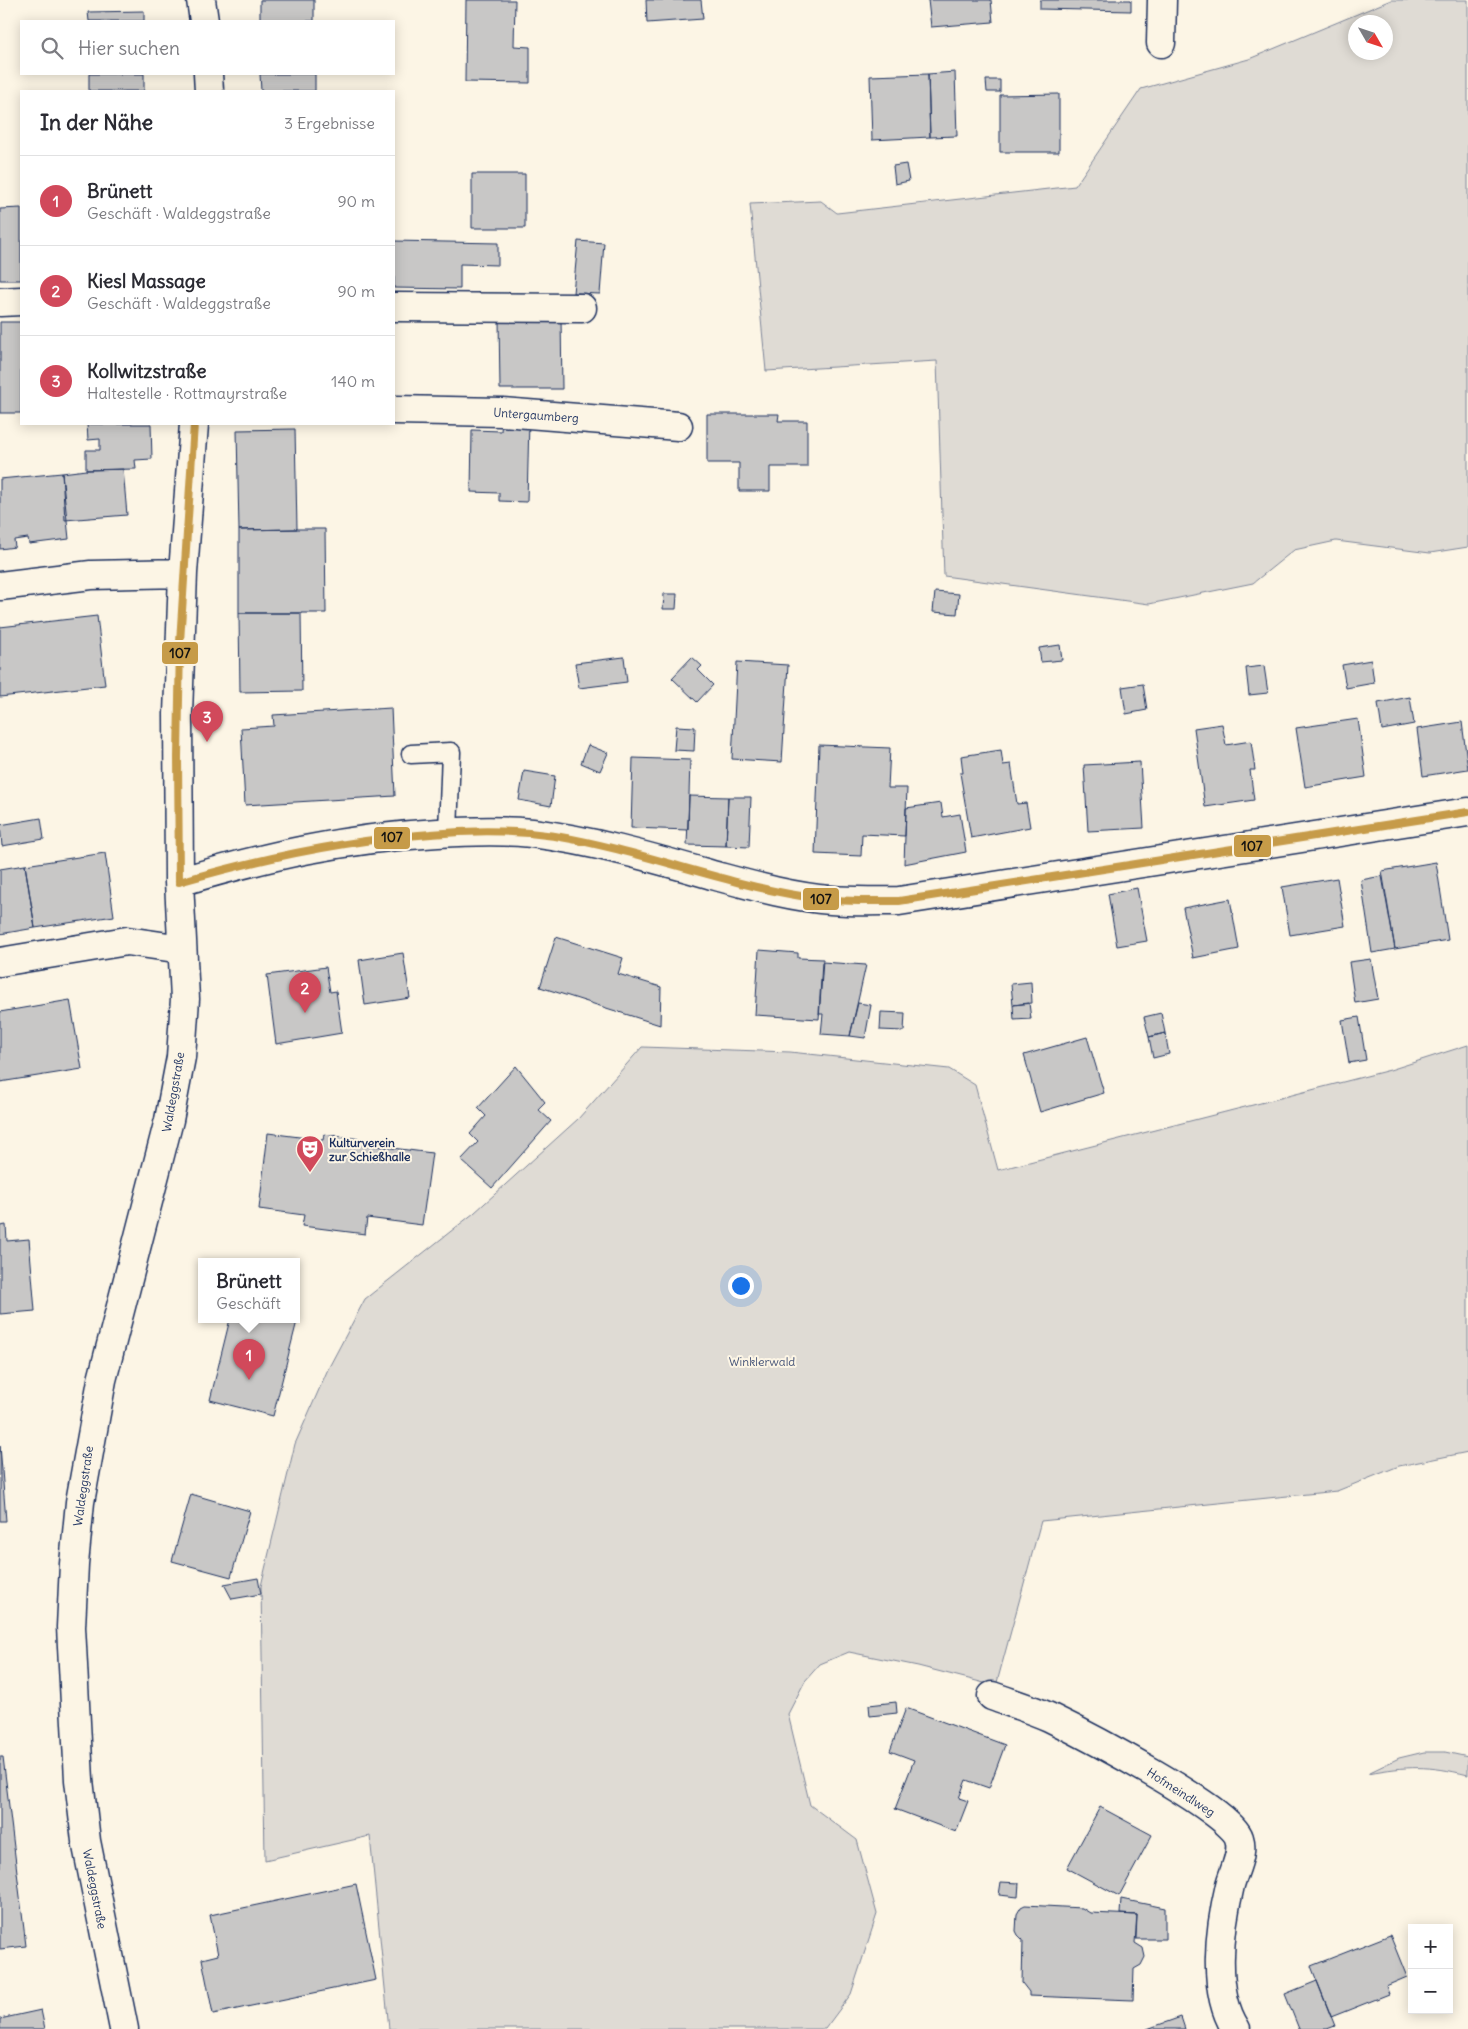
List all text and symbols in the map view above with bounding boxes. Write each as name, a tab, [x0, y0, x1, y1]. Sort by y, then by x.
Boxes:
north arrow	[1348, 15, 1393, 60]
search box	[20, 20, 395, 75]
icon: search	[38, 34, 66, 62]
text: Hier suchen	[78, 36, 180, 60]
text: In der Nähe	[40, 109, 153, 136]
text: 3 Ergebnisse	[284, 113, 375, 133]
text: Brünett	[87, 179, 152, 203]
text: 1	[53, 191, 59, 211]
text: 90 m	[337, 191, 375, 211]
text: Geschäft · Waldeggstraße	[87, 203, 271, 223]
text: Kiesl Massage	[87, 269, 206, 293]
text: 2	[52, 281, 60, 301]
text: 90 m	[337, 281, 375, 301]
text: Geschäft · Waldeggstraße	[87, 293, 271, 313]
text: Kollwitzstraße	[87, 359, 206, 383]
text: 3	[51, 371, 61, 391]
text: 140 m	[331, 371, 375, 391]
text: Haltestelle · Rottmayrstraße	[87, 383, 287, 403]
street label: Untergaumberg	[493, 405, 579, 425]
line badge: 107	[161, 641, 199, 665]
text: 107	[169, 644, 191, 662]
pin: 3	[191, 701, 223, 742]
line badge: 107	[373, 826, 411, 850]
text: 107	[381, 828, 403, 846]
line badge: 107	[1233, 834, 1272, 858]
text: 107	[1241, 837, 1263, 855]
line badge: 107	[802, 887, 840, 911]
text: 107	[810, 890, 832, 908]
pin: 2	[289, 972, 321, 1013]
street label: Waldeggstraße	[159, 1051, 187, 1133]
theatre icon: Kulturverein zur Schießhalle	[295, 1134, 325, 1173]
place label: Kulturverein zur Schießhalle	[329, 1135, 411, 1164]
popup	[198, 1258, 300, 1323]
text: Brünett	[216, 1269, 282, 1293]
your location	[728, 1273, 754, 1299]
text: Geschäft	[216, 1293, 281, 1313]
pin: 1	[233, 1339, 265, 1380]
park label: Winklerwald	[729, 1354, 795, 1369]
street label: Waldeggstraße	[70, 1445, 96, 1527]
street label: Hofmeindlweg	[1144, 1764, 1218, 1820]
street label: Waldeggstraße	[80, 1848, 110, 1930]
map controls	[1408, 1924, 1453, 2014]
button: +	[1408, 1924, 1453, 1969]
button: −	[1408, 1969, 1453, 2014]

